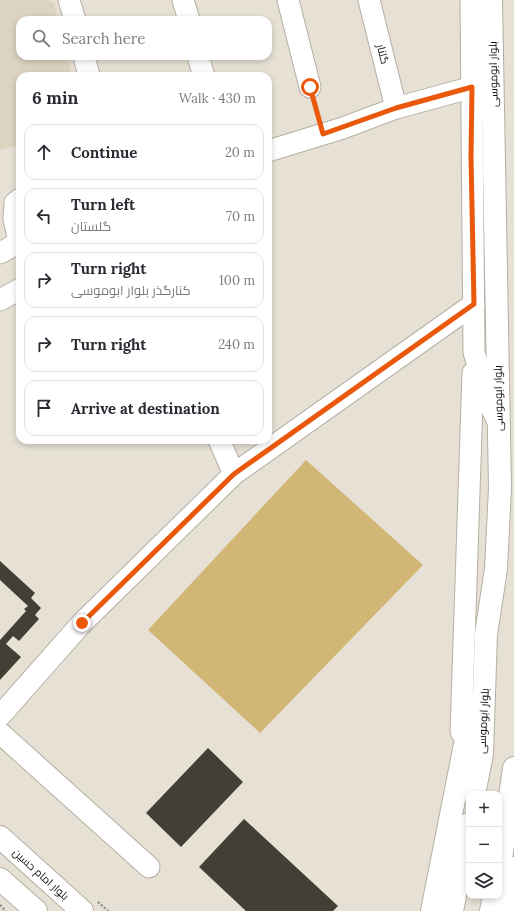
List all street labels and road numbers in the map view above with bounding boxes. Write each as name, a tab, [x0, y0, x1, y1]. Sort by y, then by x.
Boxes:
street label: بلوار ابوموسی	[485, 41, 501, 107]
street label: گلنار	[374, 42, 392, 65]
street label: بلوار ابوموسی	[490, 365, 506, 431]
street label: بلوار ابوموسی	[474, 688, 492, 754]
street label: بلوار امام حسین	[9, 845, 72, 904]

